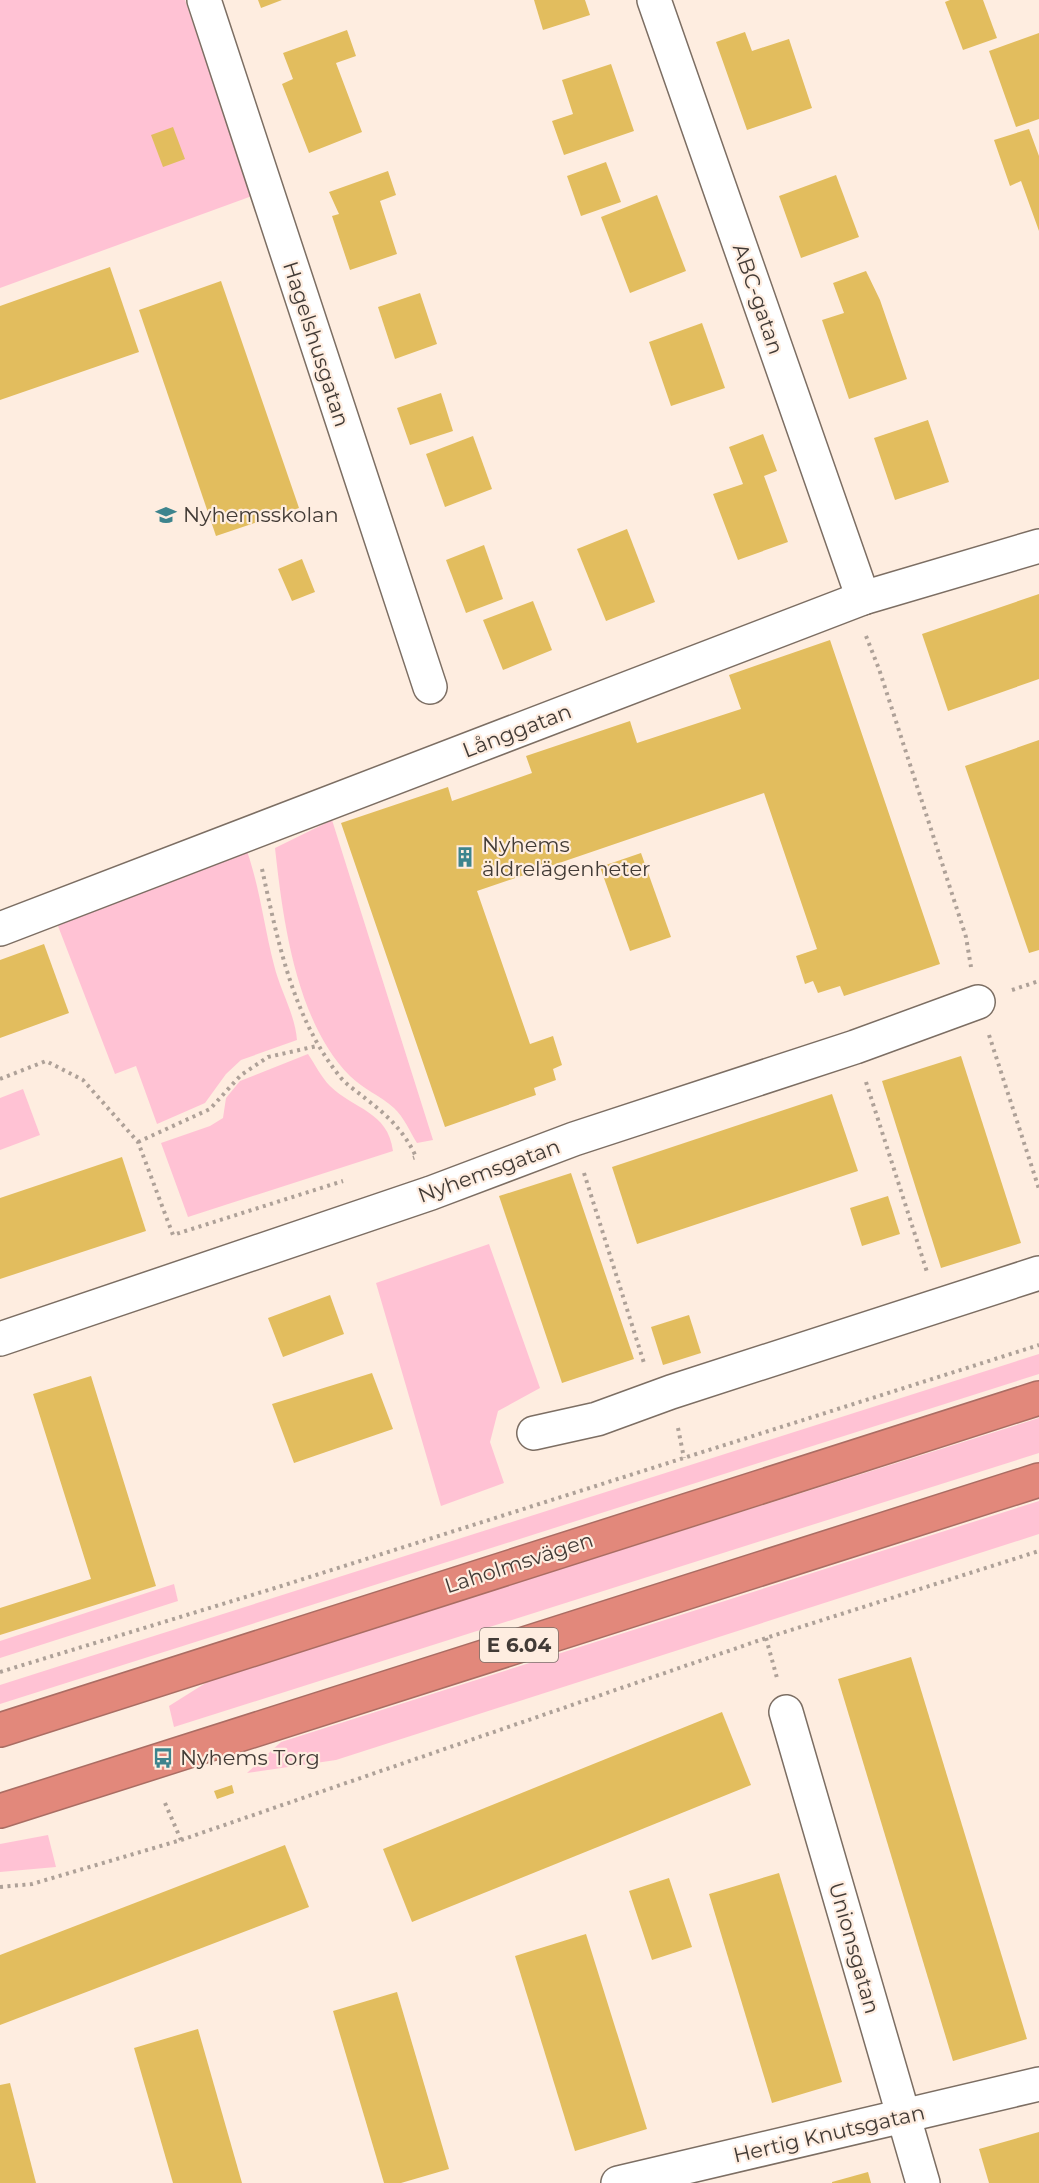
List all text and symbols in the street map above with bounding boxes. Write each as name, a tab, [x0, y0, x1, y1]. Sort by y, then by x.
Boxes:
street label: ABC-gatan	[728, 240, 789, 358]
street label: Hagelshusgatan	[278, 258, 355, 430]
place label: Nyhemsskolan	[183, 502, 339, 527]
school or university icon: Nyhemsskolan	[154, 503, 178, 527]
street label: Långgatan	[459, 698, 575, 763]
place label: Nyhems äldrelägenheter	[482, 832, 651, 881]
building icon: Nyhems äldrelägenheter	[453, 845, 477, 869]
street label: Nyhemsgatan	[414, 1133, 563, 1208]
street label: Laholmsvägen	[441, 1527, 596, 1598]
road number: E 6.04	[480, 1628, 558, 1662]
place label: Nyhems Torg	[180, 1745, 320, 1770]
bus stop icon: Nyhems Torg	[151, 1746, 175, 1770]
street label: Unionsgatan	[824, 1879, 885, 2016]
street label: Hertig Knutsgatan	[731, 2099, 927, 2168]

